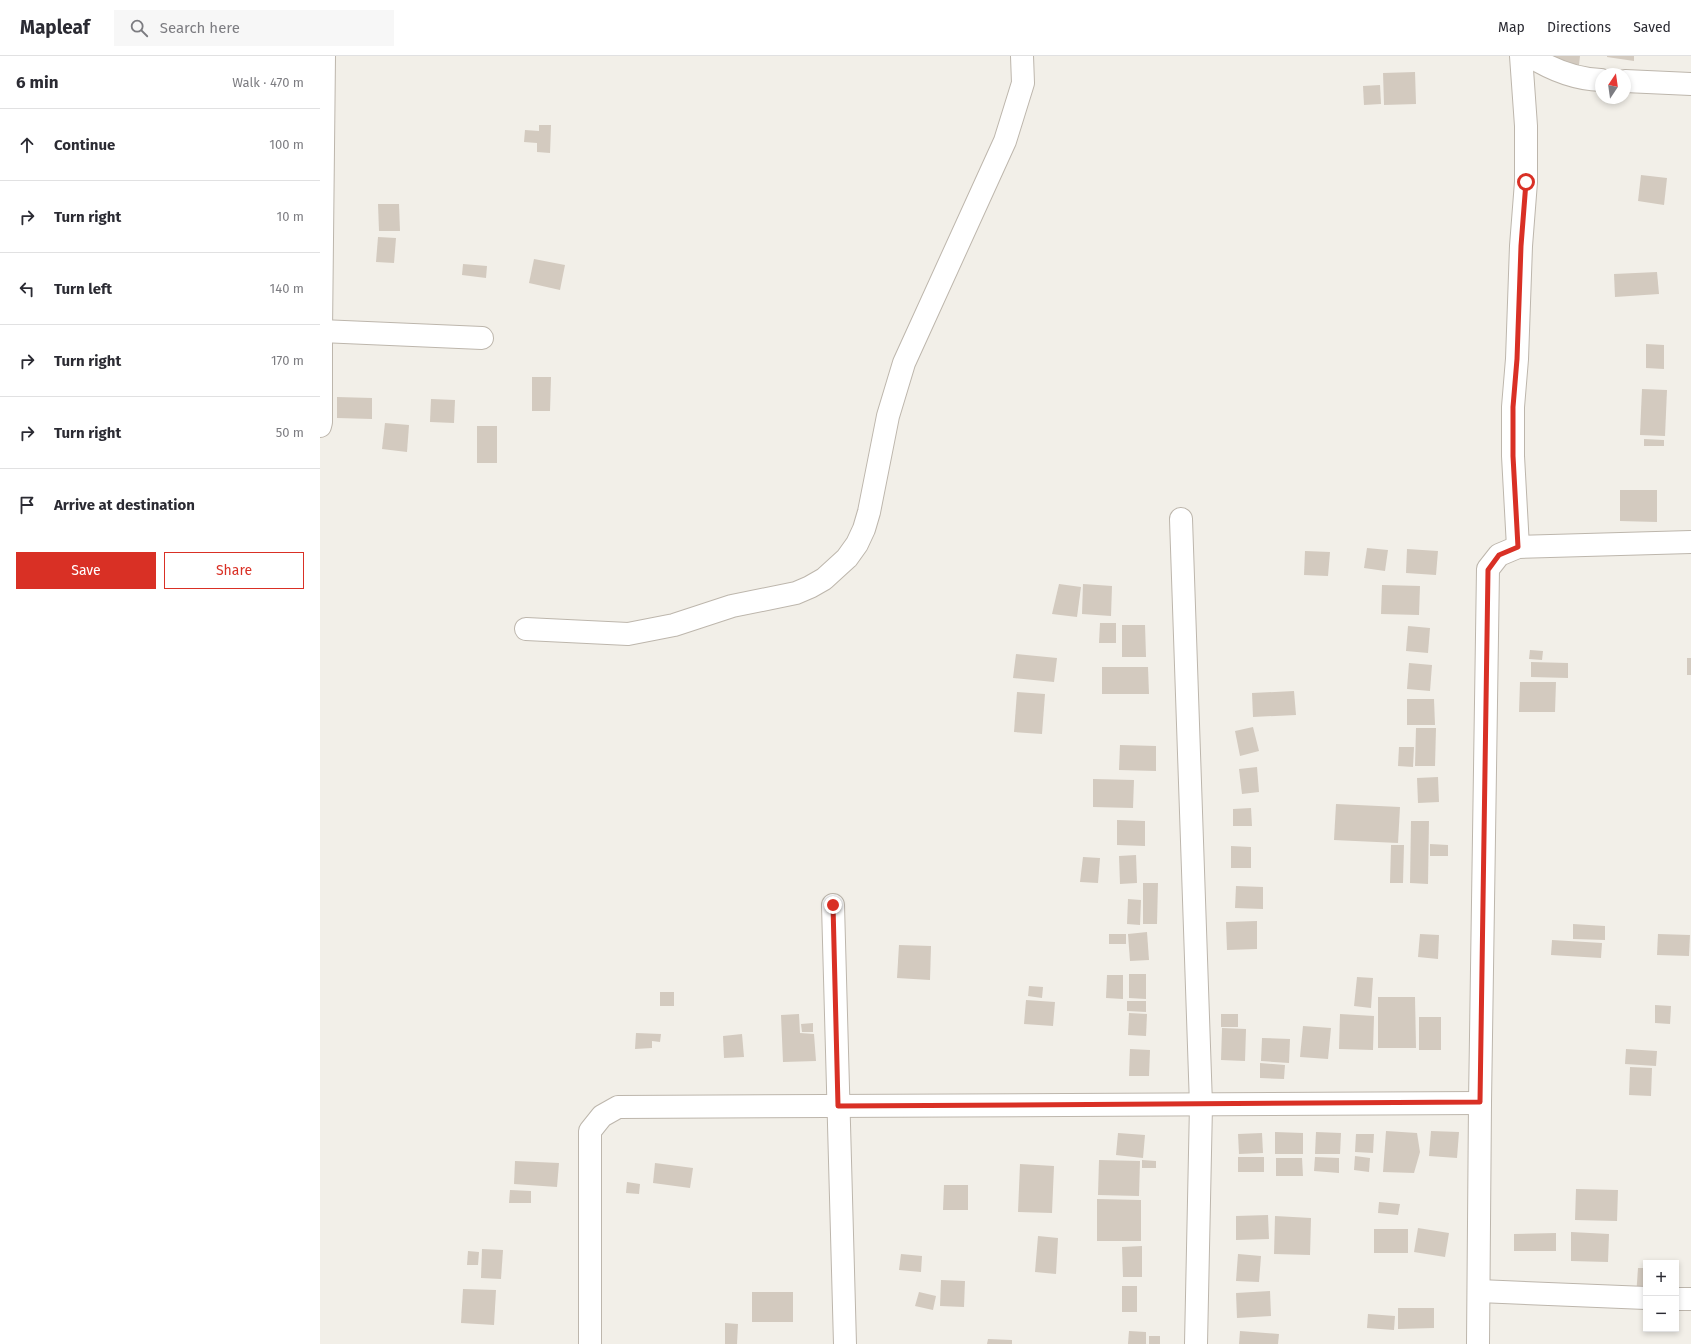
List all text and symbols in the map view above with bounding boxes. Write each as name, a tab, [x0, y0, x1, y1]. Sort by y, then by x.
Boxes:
search box	[114, 10, 394, 46]
text: Mapleaf	[20, 16, 90, 39]
icon: search	[128, 17, 150, 39]
text: Search here	[160, 19, 240, 37]
text: Map	[1498, 19, 1525, 36]
text: Directions	[1547, 19, 1611, 36]
text: Saved	[1633, 19, 1671, 36]
north arrow	[1595, 68, 1631, 104]
text: 6 min	[16, 72, 59, 93]
text: Walk · 470 m	[232, 75, 304, 90]
icon: ahead	[16, 134, 38, 156]
text: Continue	[54, 136, 115, 154]
text: 100 m	[269, 137, 304, 152]
route start	[1517, 173, 1535, 191]
icon: right	[16, 206, 38, 228]
text: Turn right	[54, 208, 121, 226]
text: 10 m	[277, 209, 304, 224]
icon: left	[16, 278, 38, 300]
text: Turn left	[54, 280, 112, 298]
text: 140 m	[270, 281, 304, 296]
icon: right	[16, 350, 38, 372]
text: Turn right	[54, 352, 121, 370]
text: 170 m	[271, 353, 304, 368]
icon: right	[16, 422, 38, 444]
text: Turn right	[54, 424, 121, 442]
text: 50 m	[276, 425, 304, 440]
icon: arrive	[16, 494, 38, 516]
text: Arrive at destination	[54, 496, 195, 514]
button: Save	[16, 552, 156, 589]
button: Share	[164, 552, 304, 589]
route end	[824, 896, 842, 914]
map controls	[1643, 1260, 1679, 1332]
button: +	[1643, 1260, 1679, 1296]
button: −	[1643, 1296, 1679, 1332]

